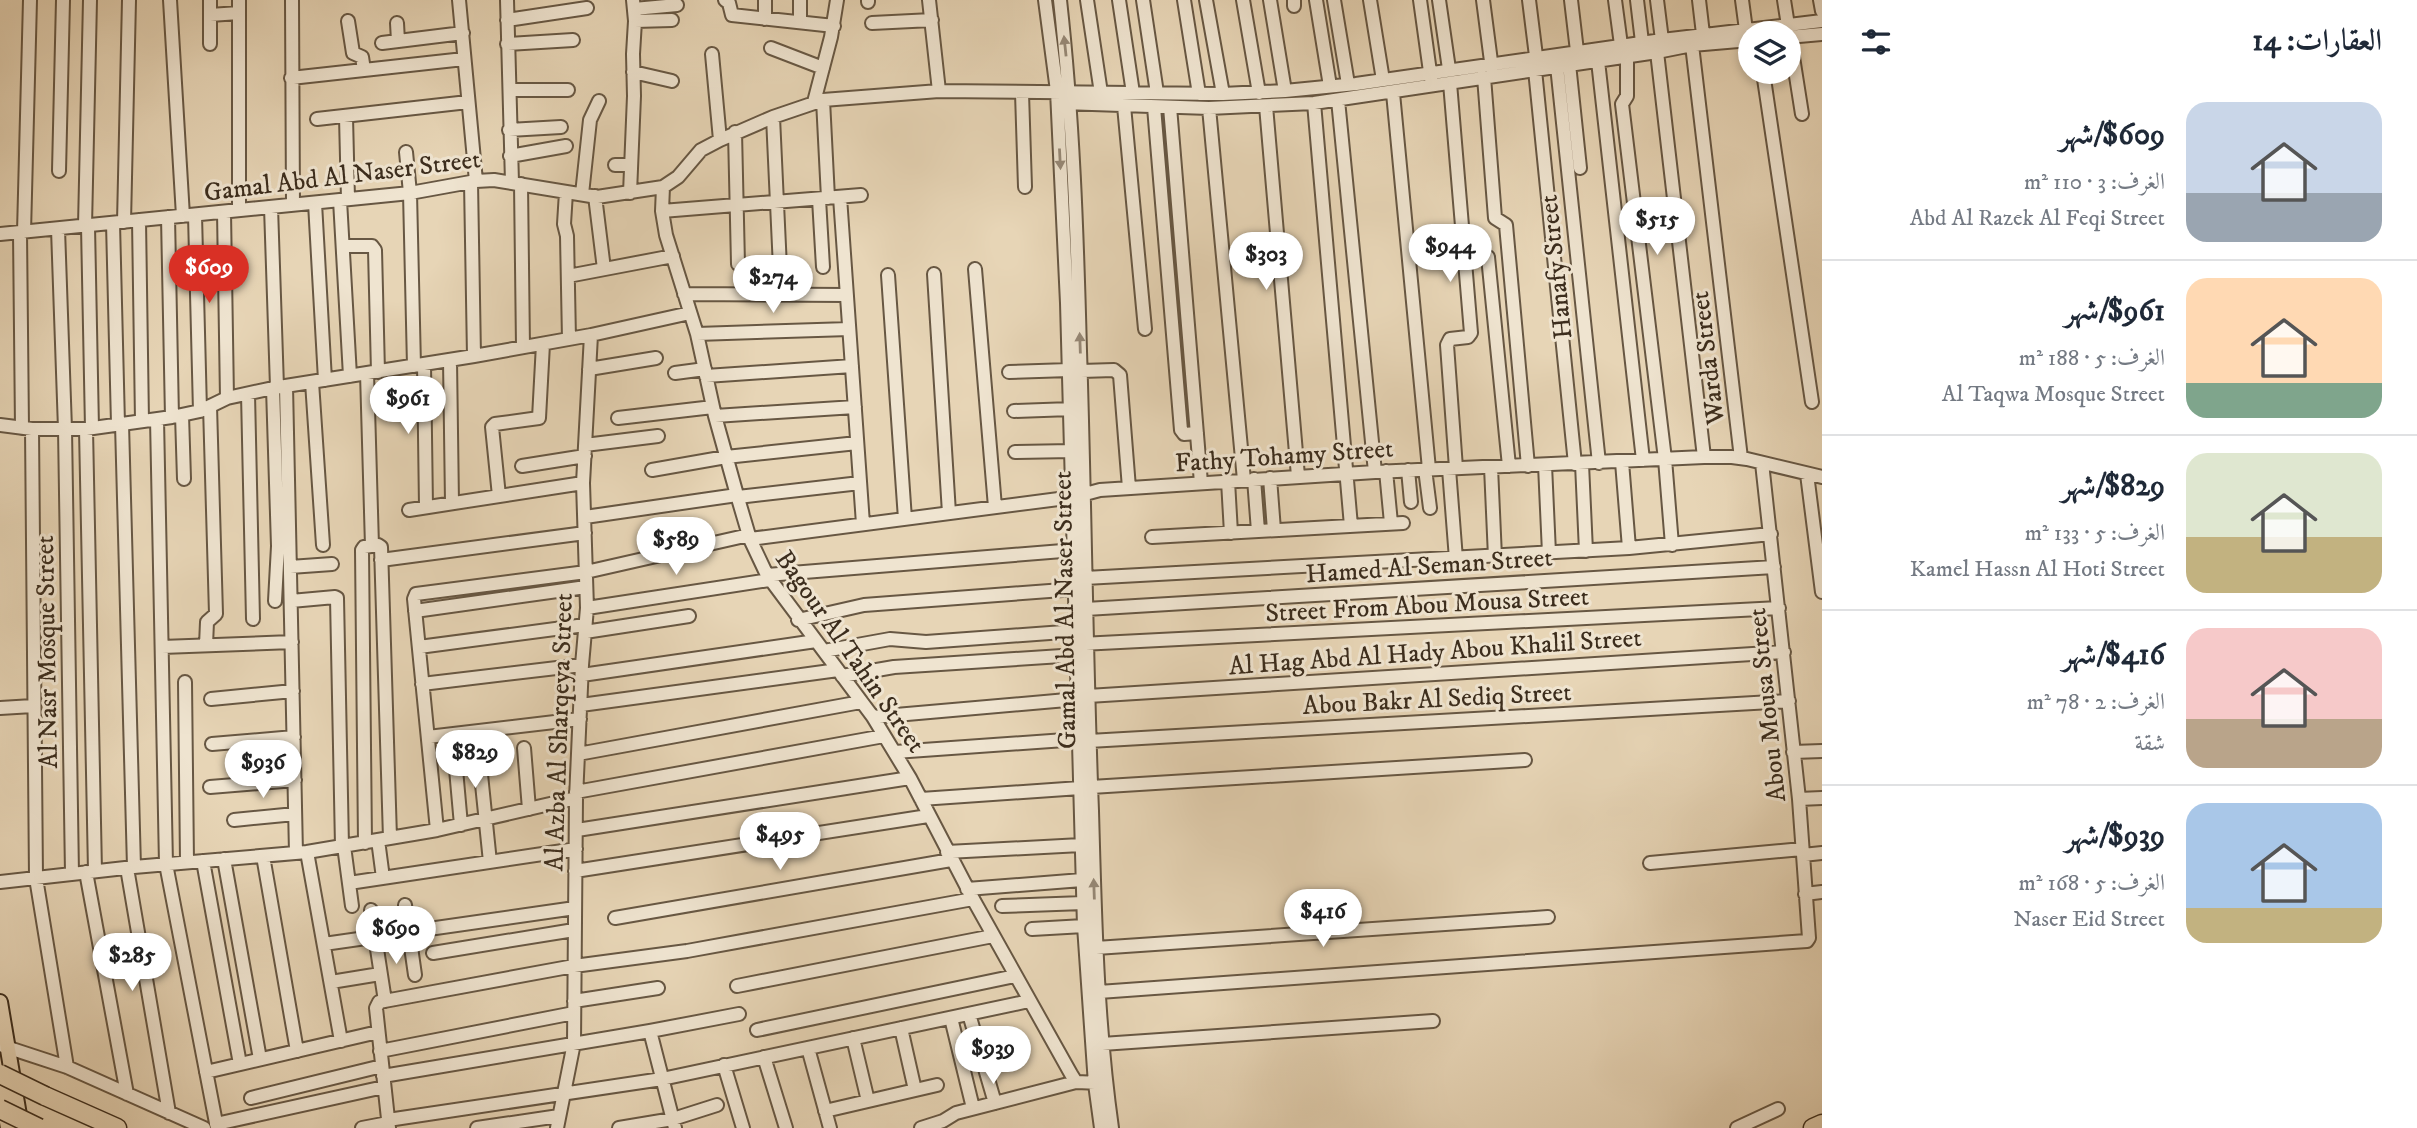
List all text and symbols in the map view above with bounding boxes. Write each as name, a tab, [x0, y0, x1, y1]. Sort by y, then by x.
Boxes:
map controls	[1738, 21, 1801, 84]
button: layers	[1738, 21, 1801, 84]
icon: filters	[1857, 23, 1895, 61]
text: العقارات: 14	[2252, 23, 2382, 60]
one-way arrow	[1060, 34, 1071, 56]
text: $609/شهر	[2059, 117, 2165, 154]
icon: home	[2242, 130, 2326, 214]
street label: Gamal Abd Al Naser Street	[202, 143, 482, 210]
one-way arrow	[1055, 148, 1066, 170]
text: الغرف: 3 · 110 m²	[2024, 168, 2165, 197]
street label: Hanafy Street	[1532, 193, 1580, 341]
pin: $515	[1616, 198, 1698, 257]
text: Abd Al Razek Al Feqi Street	[1910, 204, 2165, 233]
text: $515	[1635, 205, 1679, 234]
pin: $944	[1409, 224, 1491, 284]
pin: $303	[1225, 232, 1307, 292]
text: $944	[1425, 232, 1475, 261]
text: $303	[1245, 240, 1287, 269]
pin: $609	[168, 246, 250, 305]
text: $609	[185, 253, 233, 282]
pin: $274	[732, 256, 814, 315]
text: $274	[749, 263, 797, 292]
street label: Warda Street	[1684, 289, 1733, 427]
text: $961/شهر	[2065, 293, 2165, 330]
icon: home	[2242, 306, 2326, 390]
one-way arrow	[1074, 332, 1086, 354]
text: الغرف: 5 · 188 m²	[2019, 344, 2165, 373]
pin: $961	[367, 376, 449, 436]
text: Al Taqwa Mosque Street	[1942, 380, 2165, 409]
text: $961	[386, 384, 430, 413]
street label: Fathy Tohamy Street	[1174, 432, 1394, 481]
text: $829/شهر	[2061, 468, 2165, 505]
street label: Gamal Abd Al Naser Street	[1047, 471, 1084, 749]
icon: home	[2242, 481, 2326, 565]
pin: $589	[635, 518, 717, 577]
text: الغرف: 5 · 133 m²	[2025, 519, 2165, 548]
text: $589	[653, 525, 699, 554]
street label: Al Nasr Mosque Street	[29, 535, 66, 769]
street label: Hamed Al Seman Street	[1305, 541, 1554, 592]
street label: Bagour Al Tahin Street	[767, 544, 932, 760]
text: Kamel Hassn Al Hoti Street	[1910, 555, 2165, 584]
street label: Street From Abou Mousa Street	[1264, 581, 1590, 630]
street label: Al Azba Al Sharqeya Street	[538, 592, 581, 872]
street label: Abou Mousa Street	[1741, 606, 1794, 803]
street label: Al Hag Abd Al Hady Abou Khalil Street	[1228, 622, 1643, 683]
text: $416/شهر	[2062, 637, 2165, 674]
icon: home	[2242, 656, 2326, 740]
street label: Abou Bakr Al Sediq Street	[1302, 676, 1572, 723]
text: الغرف: 2 · 78 m²	[2027, 688, 2165, 717]
text: شقة	[2135, 729, 2165, 758]
pin: $829	[434, 730, 516, 790]
text: $829	[452, 738, 498, 767]
pin: $936	[222, 740, 304, 800]
text: $936	[241, 748, 285, 777]
pin: $495	[739, 812, 821, 872]
text: $939/شهر	[2065, 818, 2165, 855]
text: $495	[756, 820, 804, 849]
icon: home	[2242, 831, 2326, 915]
text: الغرف: 5 · 168 m²	[2018, 869, 2165, 898]
one-way arrow	[1089, 878, 1100, 900]
pin: $416	[1282, 890, 1364, 949]
text: $416	[1300, 897, 1346, 926]
text: Naser Eid Street	[2013, 905, 2165, 934]
pin: $690	[355, 906, 437, 966]
text: $690	[372, 914, 420, 943]
pin: $285	[91, 934, 173, 993]
text: $285	[109, 941, 155, 970]
pin: $939	[952, 1026, 1034, 1086]
text: $939	[971, 1034, 1015, 1063]

